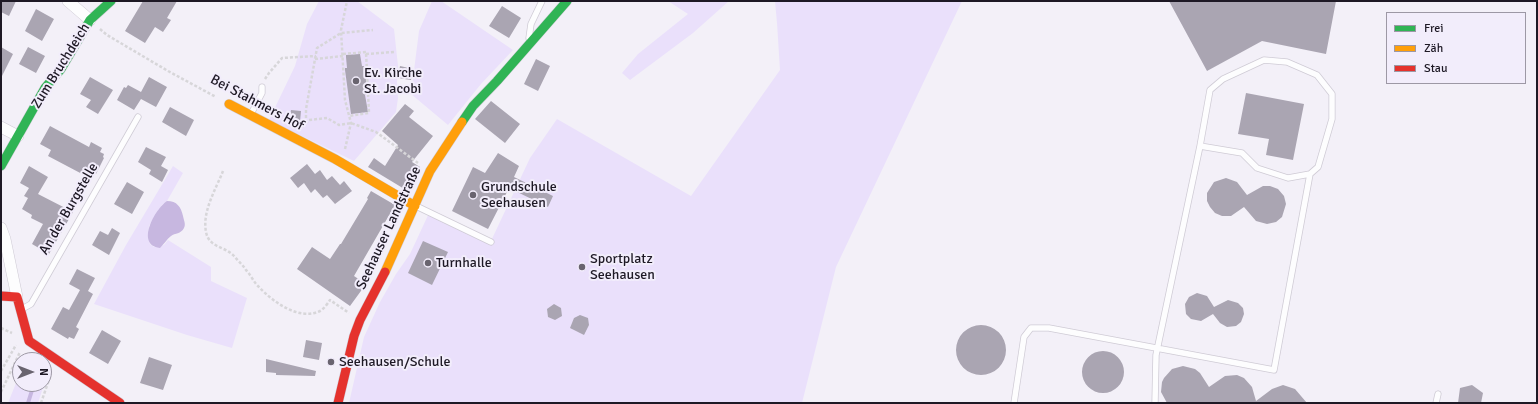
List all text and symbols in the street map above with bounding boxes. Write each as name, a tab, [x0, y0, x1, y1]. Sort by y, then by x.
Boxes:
legend	[1386, 12, 1526, 84]
street label: Zum Bruchdeich	[28, 20, 94, 112]
text: Frei	[1424, 21, 1443, 36]
text: Zäh	[1424, 41, 1443, 56]
text: Stau	[1424, 61, 1448, 76]
place label: Ev. Kirche St. Jacobi	[364, 65, 422, 98]
street label: Bei Stahmers Hof	[207, 71, 307, 135]
marker: Ev. Kirche St. Jacobi	[351, 76, 361, 86]
street label: An der Burgstelle	[36, 160, 102, 258]
street label: Seehauser Landstraße	[353, 164, 425, 292]
place label: Grundschule Seehausen	[481, 179, 557, 212]
marker: Grundschule Seehausen	[468, 190, 478, 200]
place label: Sportplatz Seehausen	[590, 251, 655, 284]
place label: Turnhalle	[436, 255, 492, 271]
marker: Turnhalle	[423, 258, 433, 268]
marker: Sportplatz Seehausen	[577, 262, 587, 272]
north arrow	[12, 352, 52, 392]
place label: Seehausen/Schule	[339, 354, 450, 370]
marker: Seehausen/Schule	[326, 357, 336, 367]
text: N	[37, 368, 50, 376]

